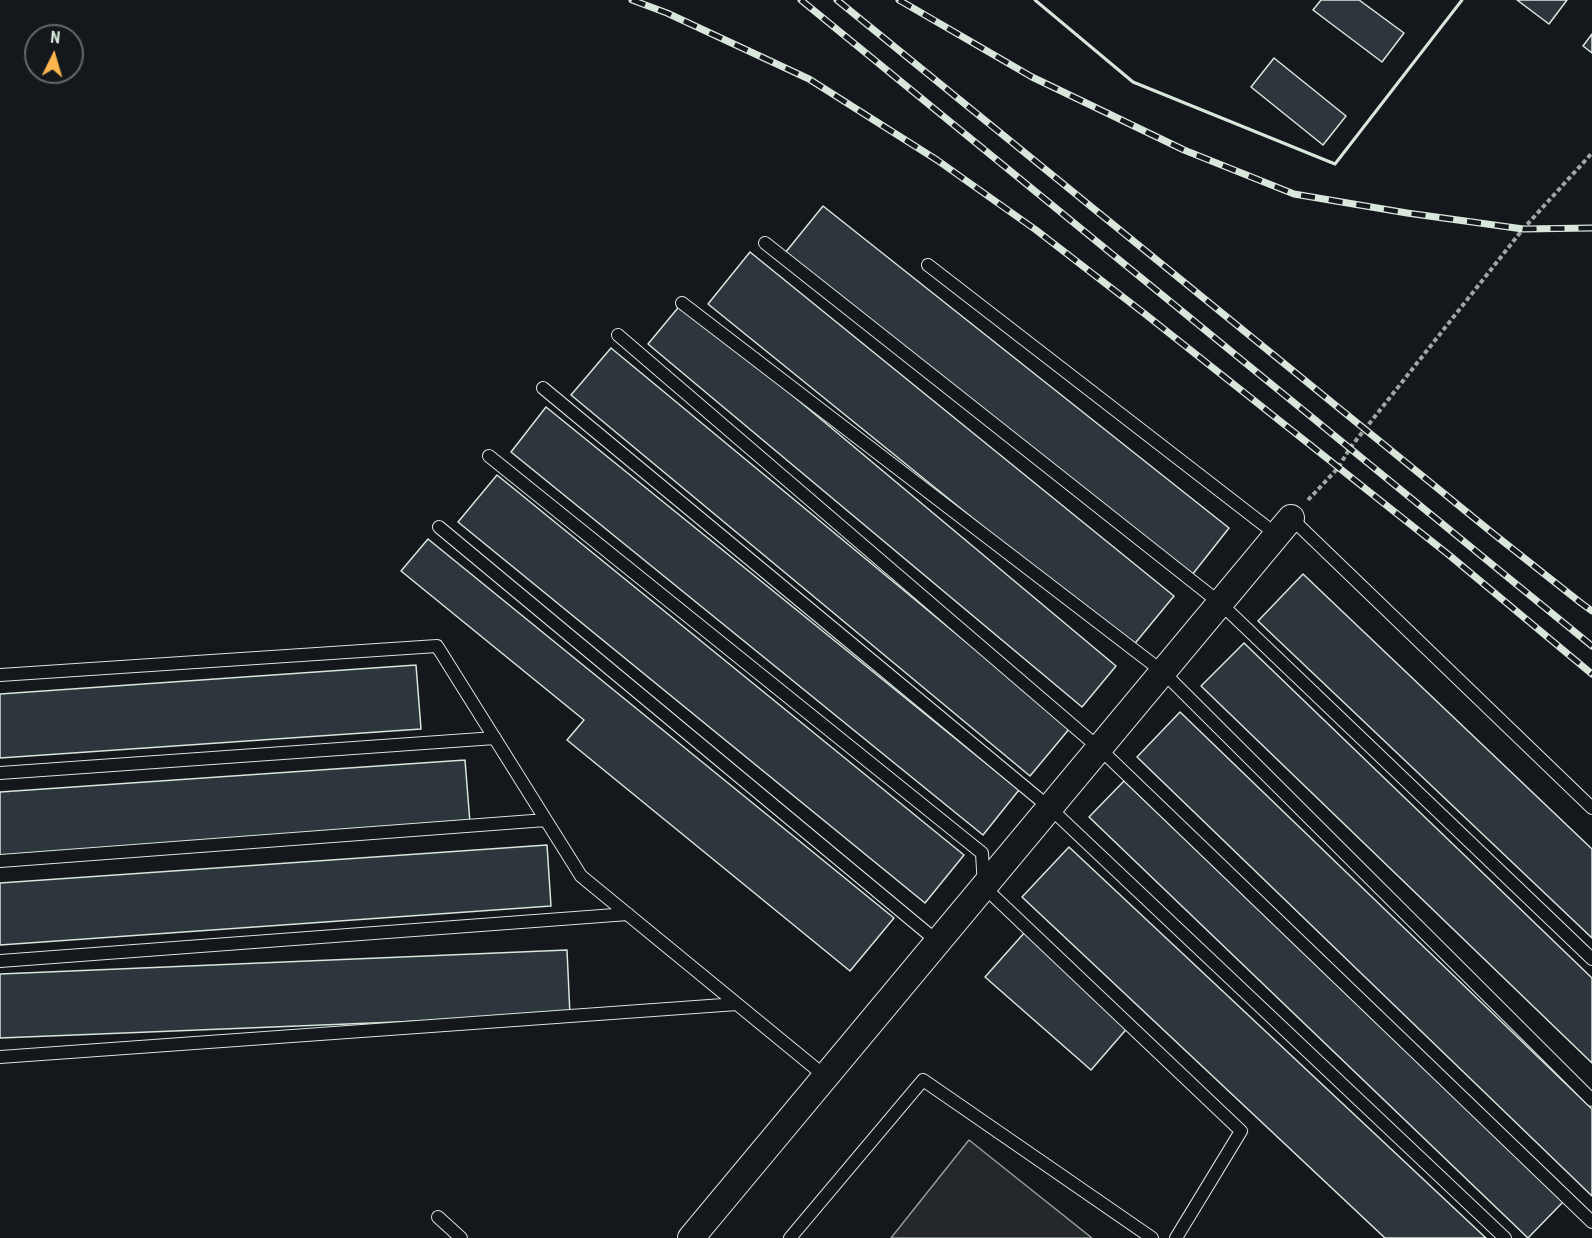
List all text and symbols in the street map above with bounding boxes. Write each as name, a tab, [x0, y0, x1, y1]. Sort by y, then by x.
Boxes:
north arrow	[24, 24, 84, 84]
text: N	[50, 28, 61, 47]

